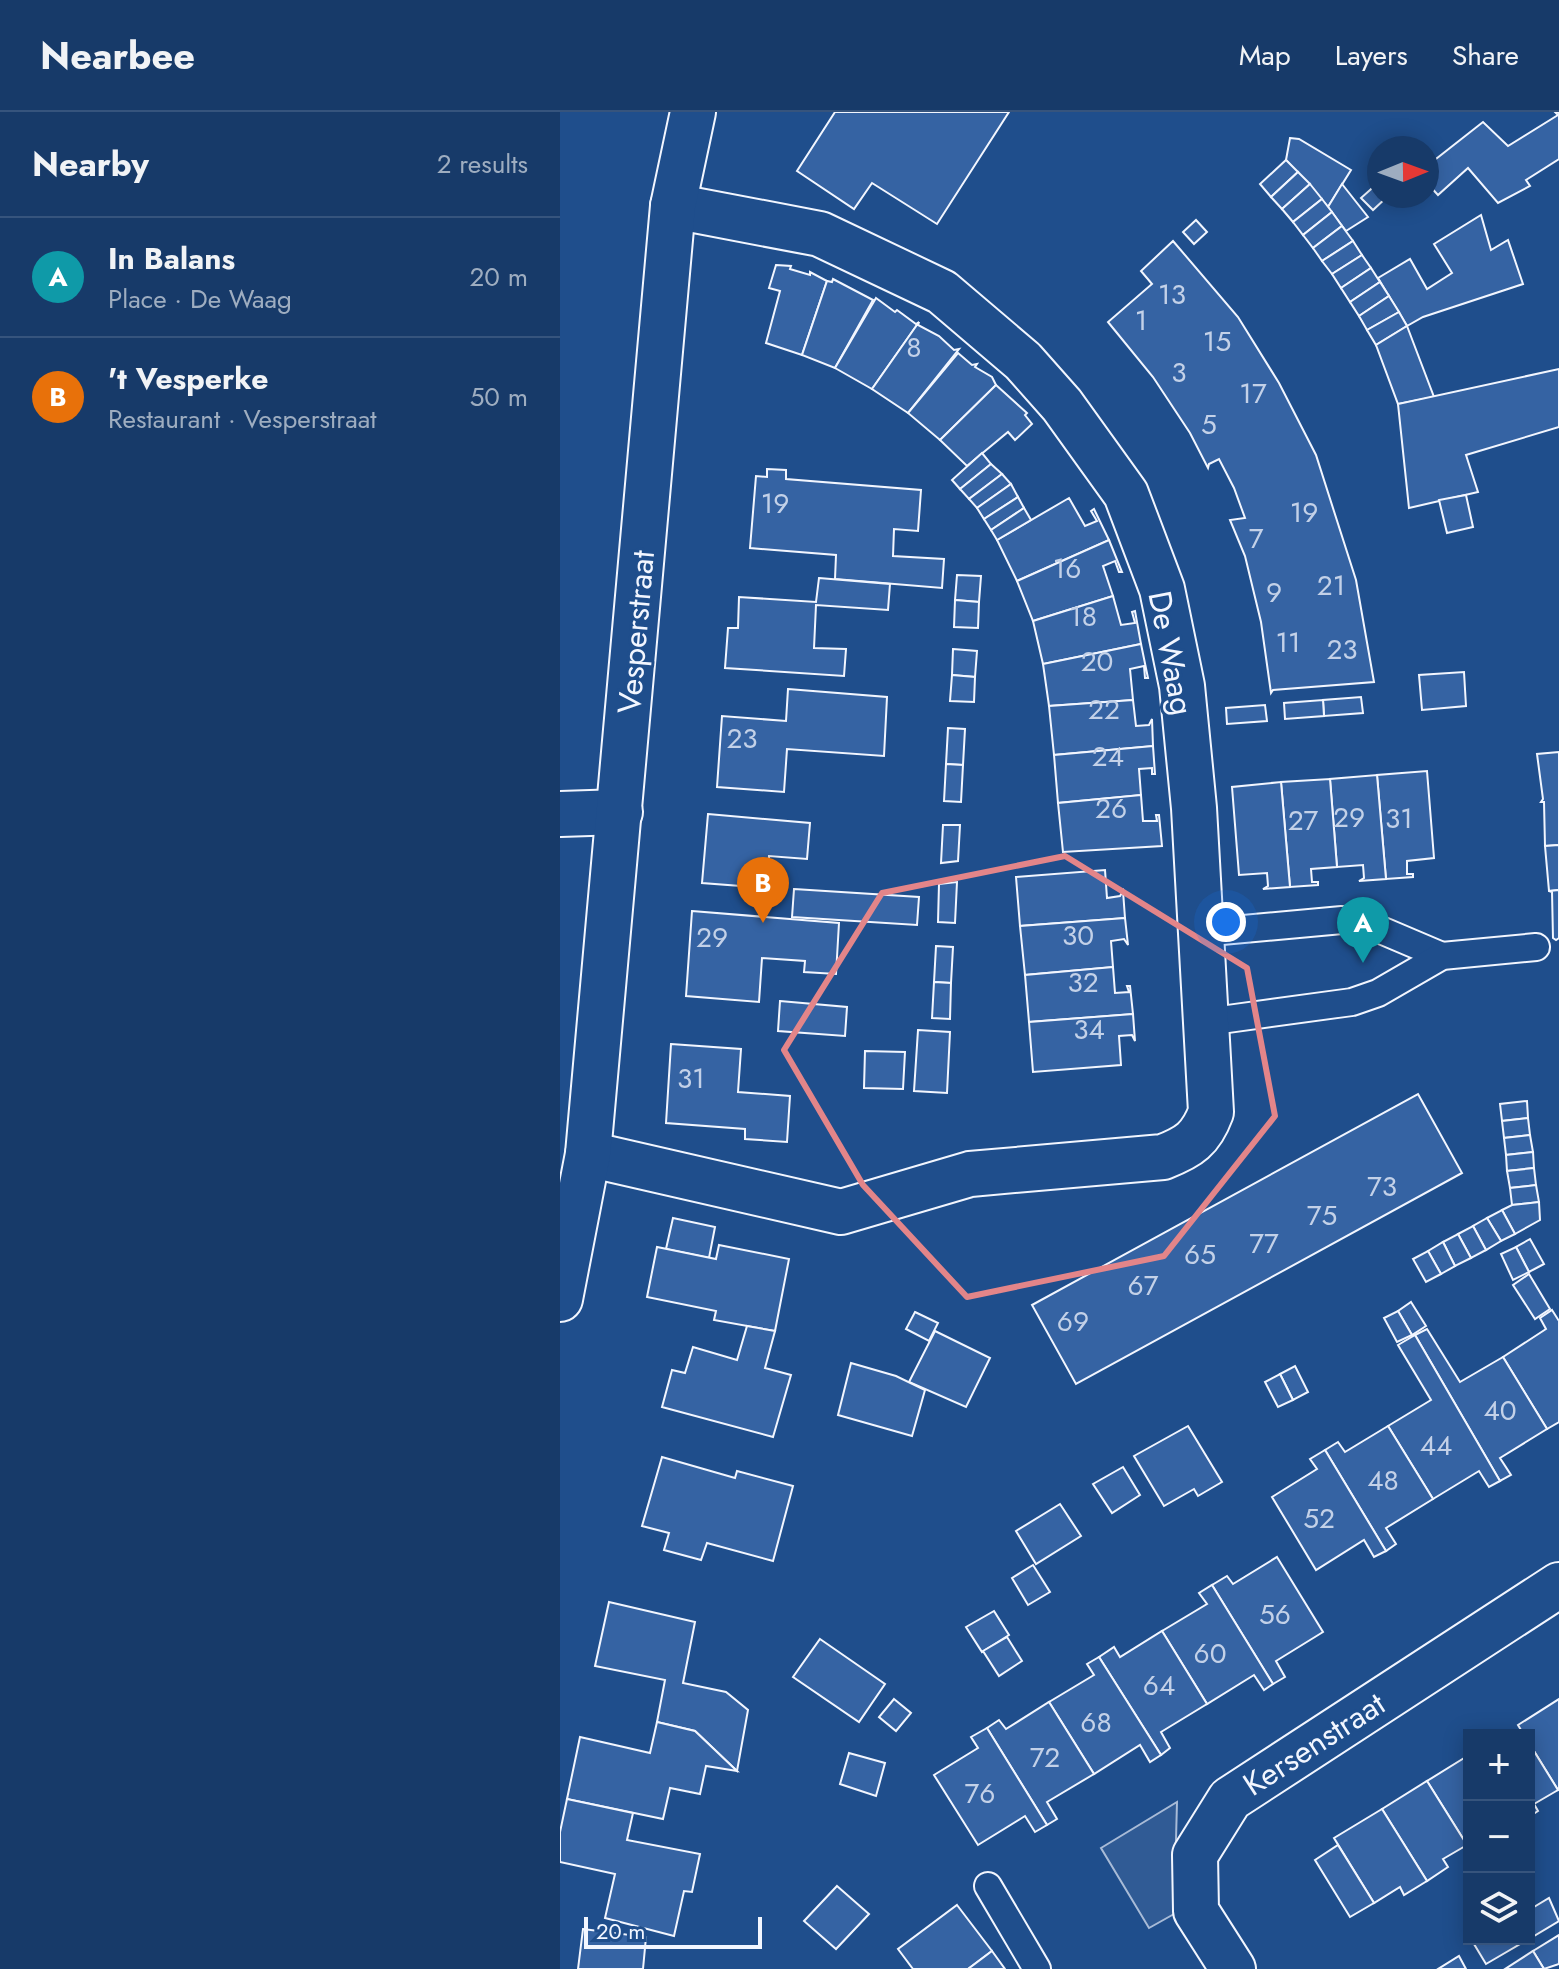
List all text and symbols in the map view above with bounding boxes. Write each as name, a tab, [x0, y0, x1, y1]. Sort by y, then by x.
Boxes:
text: Nearbee	[40, 28, 195, 83]
text: Map	[1239, 35, 1291, 76]
text: Layers	[1335, 35, 1408, 76]
text: Share	[1452, 35, 1519, 76]
north arrow	[1367, 136, 1439, 208]
text: Nearby	[32, 140, 149, 189]
text: 2 results	[437, 145, 528, 183]
text: In Balans	[108, 237, 235, 280]
text: A	[48, 258, 68, 296]
text: 20 m	[470, 258, 528, 296]
house number: 13	[1158, 274, 1186, 315]
text: Place · De Waag	[108, 280, 292, 318]
house number: 1	[1135, 300, 1147, 341]
house number: 15	[1203, 321, 1231, 362]
house number: 8	[906, 327, 922, 368]
house number: 3	[1171, 352, 1187, 393]
text: 't Vesperke	[108, 357, 268, 400]
house number: 17	[1239, 373, 1267, 414]
text: B	[49, 378, 67, 416]
text: 50 m	[470, 378, 528, 416]
text: Restaurant · Vesperstraat	[108, 400, 377, 438]
house number: 5	[1201, 404, 1217, 445]
house number: 19	[761, 483, 789, 524]
house number: 19	[1290, 492, 1318, 533]
house number: 7	[1249, 518, 1264, 559]
street label: Vesperstraat	[606, 548, 666, 716]
house number: 16	[1053, 548, 1081, 589]
house number: 21	[1317, 565, 1345, 606]
house number: 9	[1266, 572, 1282, 613]
street label: De Waag	[1136, 587, 1206, 719]
house number: 18	[1069, 596, 1097, 637]
house number: 11	[1275, 622, 1301, 663]
house number: 23	[1326, 629, 1358, 670]
house number: 20	[1081, 641, 1113, 682]
house number: 22	[1088, 689, 1120, 730]
house number: 23	[726, 718, 758, 759]
house number: 24	[1092, 736, 1124, 777]
house number: 26	[1095, 788, 1127, 829]
house number: 29	[1333, 797, 1365, 838]
house number: 31	[1385, 798, 1413, 839]
house number: 27	[1288, 800, 1319, 841]
pin: B	[737, 857, 789, 923]
pin: A	[1337, 897, 1389, 963]
your location	[1206, 902, 1246, 942]
house number: 30	[1062, 915, 1094, 956]
house number: 29	[696, 917, 728, 958]
house number: 32	[1067, 962, 1099, 1003]
house number: 34	[1073, 1009, 1105, 1050]
house number: 31	[677, 1058, 705, 1099]
house number: 73	[1367, 1166, 1397, 1207]
house number: 75	[1307, 1195, 1337, 1236]
house number: 77	[1249, 1223, 1279, 1264]
house number: 65	[1184, 1234, 1216, 1275]
house number: 67	[1128, 1265, 1159, 1306]
house number: 69	[1057, 1301, 1089, 1342]
house number: 40	[1483, 1390, 1517, 1431]
house number: 44	[1420, 1425, 1452, 1466]
house number: 48	[1367, 1460, 1399, 1501]
house number: 52	[1303, 1498, 1335, 1539]
house number: 56	[1259, 1594, 1291, 1635]
house number: 60	[1194, 1633, 1226, 1674]
house number: 64	[1143, 1665, 1175, 1706]
street label: Kersenstraat	[1234, 1681, 1394, 1807]
house number: 68	[1080, 1702, 1112, 1743]
map controls	[1463, 1729, 1535, 1945]
button: +	[1463, 1729, 1535, 1801]
house number: 72	[1030, 1737, 1060, 1778]
house number: 76	[965, 1773, 995, 1814]
button: −	[1463, 1801, 1535, 1873]
button: layers	[1463, 1873, 1535, 1945]
scale bar	[584, 1913, 762, 1949]
text: 20 m	[596, 1915, 645, 1947]

